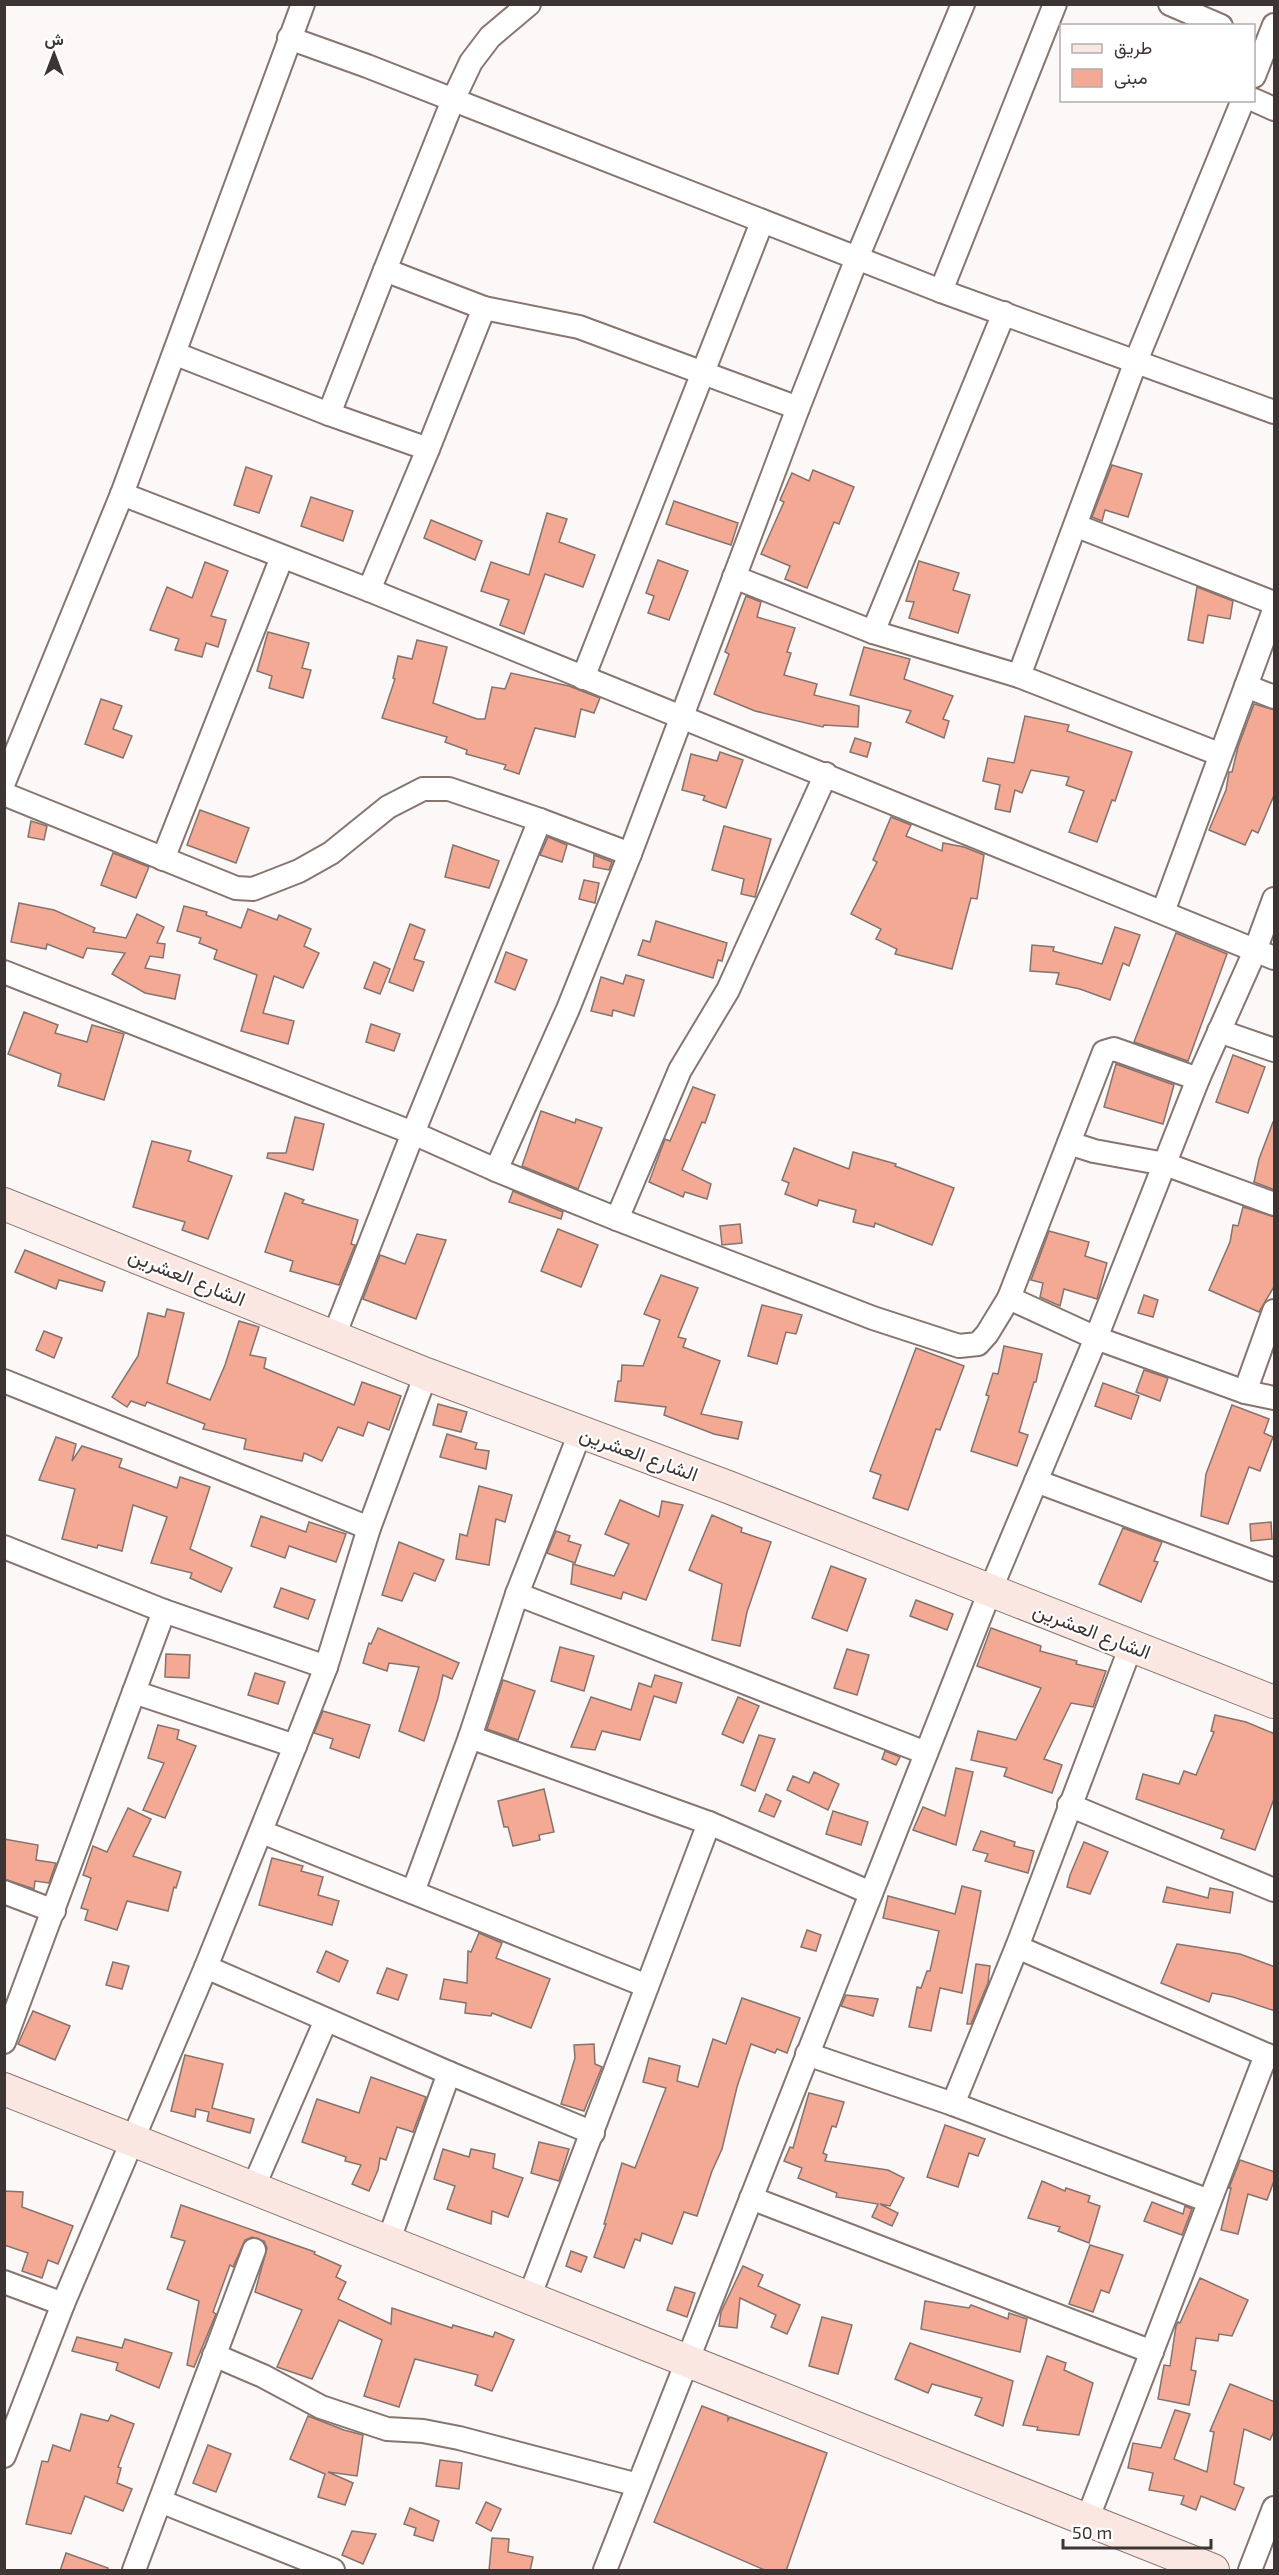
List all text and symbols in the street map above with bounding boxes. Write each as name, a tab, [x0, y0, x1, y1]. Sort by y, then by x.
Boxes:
north arrow	[24, 24, 84, 84]
legend	[1060, 24, 1255, 102]
text: ش	[44, 29, 64, 49]
text: طريق	[1114, 36, 1152, 59]
text: مبنى	[1114, 66, 1148, 89]
street label: الشارع العشرين	[124, 1242, 249, 1313]
street label: الشارع العشرين	[576, 1421, 702, 1488]
street label: الشارع العشرين	[1029, 1597, 1155, 1666]
scale bar	[1063, 2512, 1212, 2550]
text: 50 m	[1072, 2521, 1112, 2543]

